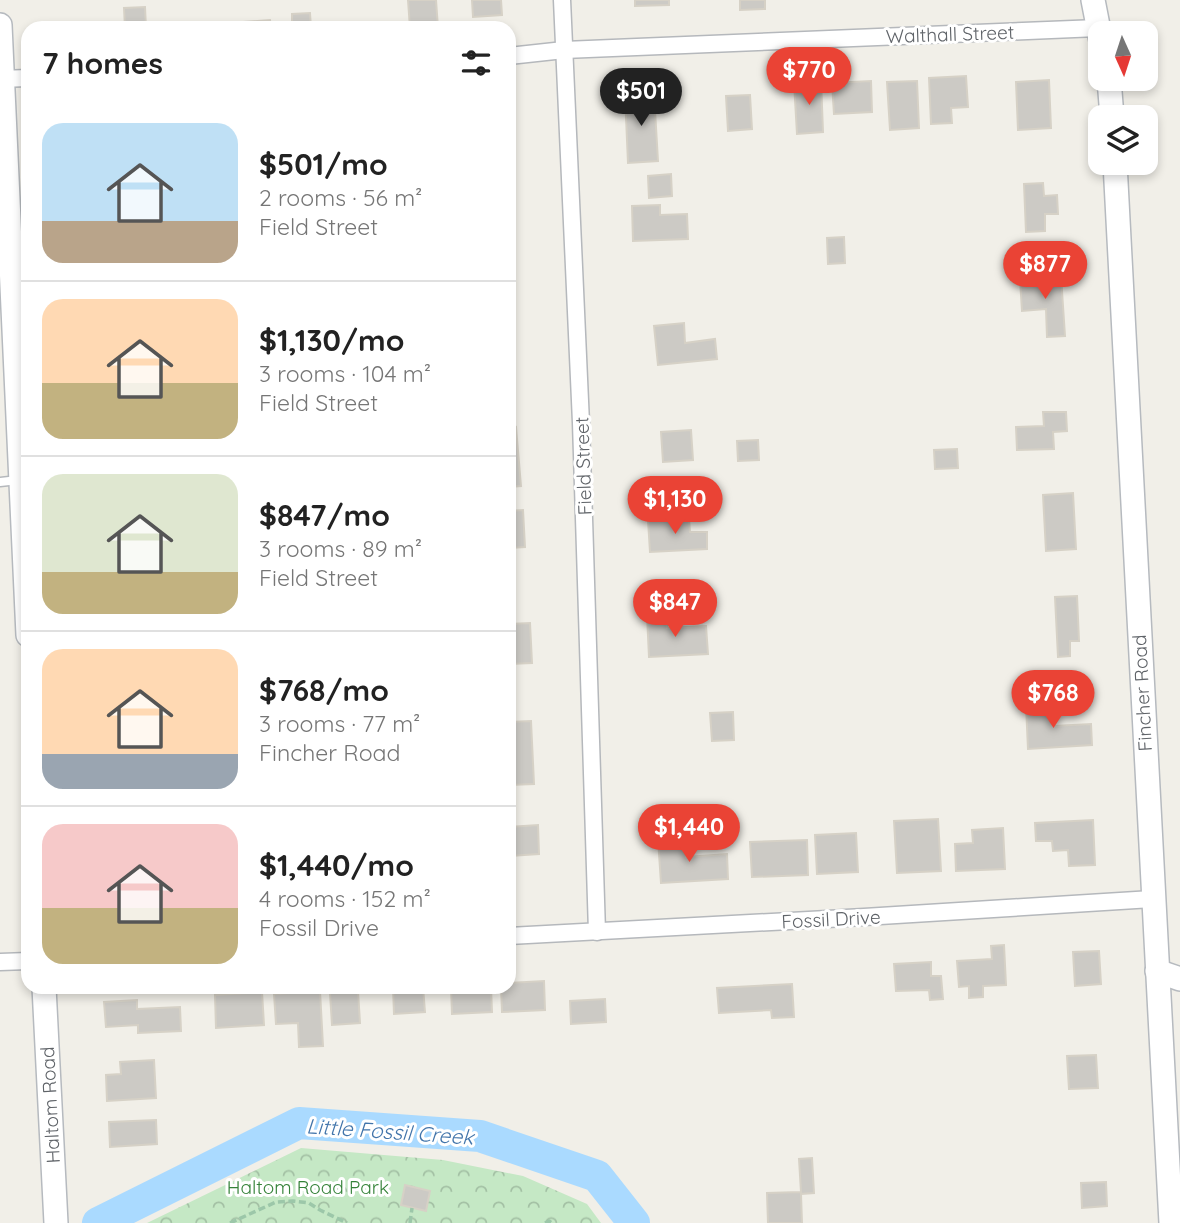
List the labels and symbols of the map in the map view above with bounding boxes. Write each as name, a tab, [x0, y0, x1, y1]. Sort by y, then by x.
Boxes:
street label: Walthall Street	[885, 20, 1015, 48]
north arrow	[1088, 21, 1158, 91]
pin: $770	[768, 48, 850, 107]
pin: $501	[600, 68, 682, 128]
pin: $877	[1004, 242, 1086, 301]
street label: Field Street	[569, 416, 597, 516]
pin: $1,130	[618, 476, 732, 536]
pin: $847	[634, 580, 716, 639]
street label: Fincher Road	[1127, 634, 1157, 752]
pin: $768	[1012, 670, 1094, 730]
pin: $1,440	[632, 804, 746, 864]
street label: Fossil Drive	[781, 904, 881, 934]
street label: Haltom Road	[35, 1046, 65, 1164]
water label: Little Fossil Creek	[306, 1112, 476, 1150]
park label: Haltom Road Park	[227, 1175, 389, 1199]

